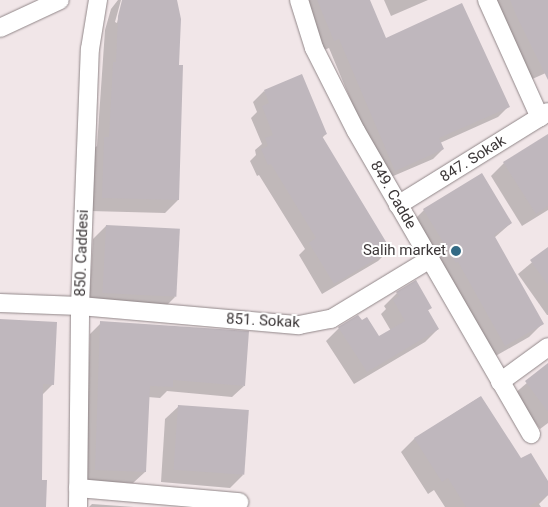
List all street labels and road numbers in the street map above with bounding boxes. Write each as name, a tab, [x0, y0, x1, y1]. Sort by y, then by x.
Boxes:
street label: 847. Sokak	[437, 132, 509, 186]
street label: 849. Cadde	[366, 158, 420, 232]
street label: 850. Caddesi	[71, 209, 93, 297]
street label: 851. Sokak	[226, 310, 300, 332]

